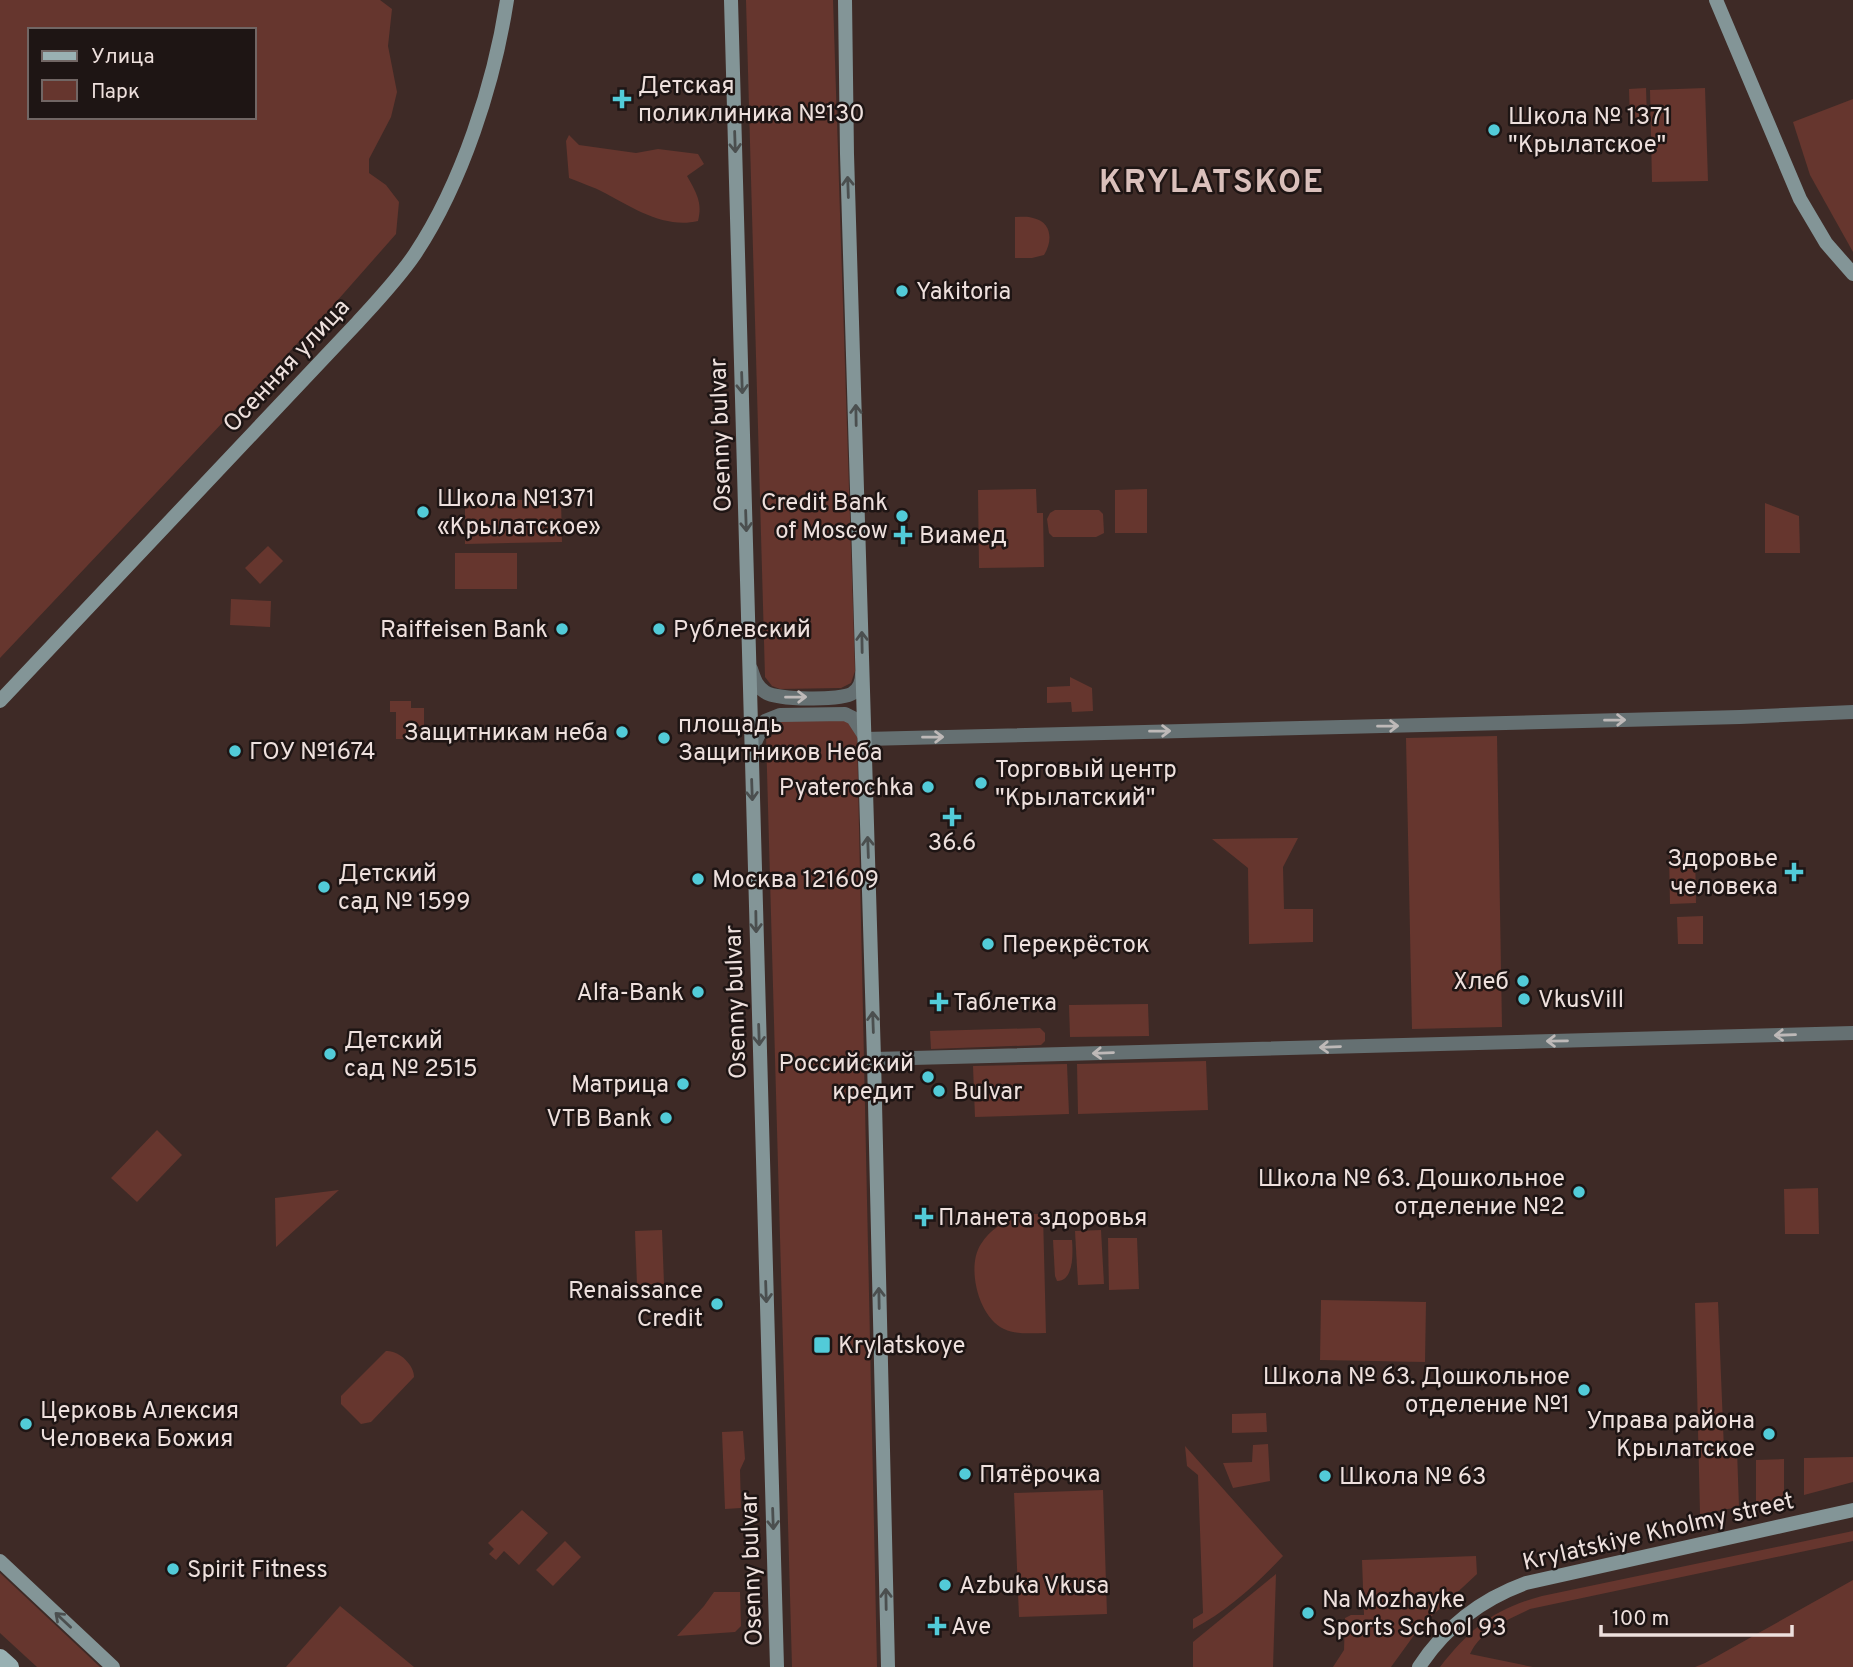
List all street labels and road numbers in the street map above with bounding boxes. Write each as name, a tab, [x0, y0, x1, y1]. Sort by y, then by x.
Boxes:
street label: Осенняя улица	[218, 293, 357, 440]
street label: Osenny bulvar	[704, 357, 740, 512]
street label: Osenny bulvar	[719, 924, 755, 1079]
street label: Krylatskiye Kholmy street	[1520, 1487, 1797, 1579]
street label: Osenny bulvar	[735, 1491, 771, 1646]

